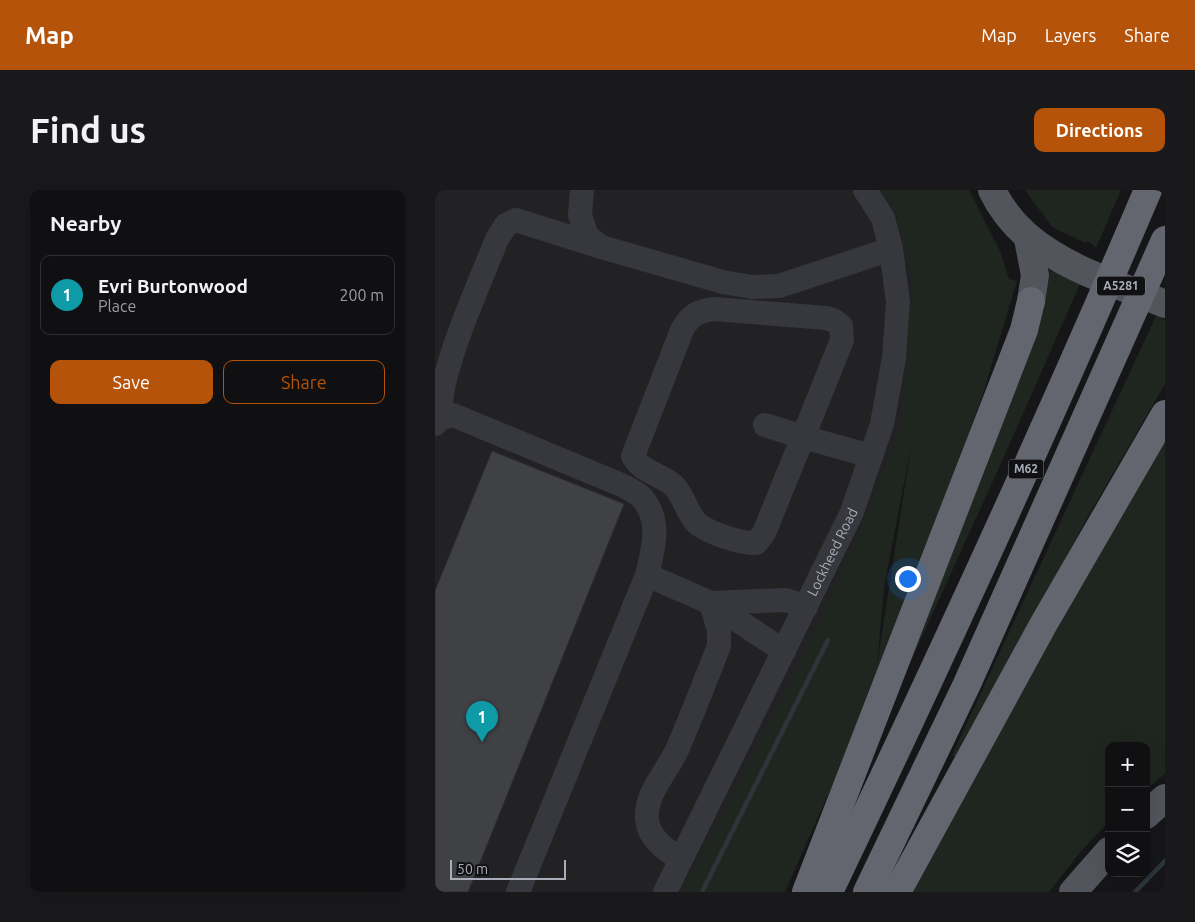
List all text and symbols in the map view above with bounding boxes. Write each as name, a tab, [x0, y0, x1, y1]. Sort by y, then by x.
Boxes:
text: Map	[25, 22, 74, 49]
text: Map	[981, 25, 1017, 45]
text: Layers	[1045, 25, 1096, 45]
text: Share	[1124, 25, 1170, 45]
button: Directions	[1034, 108, 1165, 152]
text: Find us	[30, 110, 146, 150]
text: Nearby	[50, 211, 121, 235]
text: Evri Burtonwood	[98, 275, 248, 297]
road number: A5281	[1097, 276, 1145, 295]
text: 1	[62, 286, 72, 304]
text: 200 m	[339, 286, 384, 304]
text: Place	[98, 297, 136, 315]
button: Save	[50, 360, 213, 404]
button: Share	[223, 360, 385, 404]
road number: M62	[1009, 460, 1043, 478]
street label: Lockheed Road	[804, 505, 861, 599]
your location	[895, 566, 921, 592]
pin: 1	[466, 701, 498, 742]
map controls	[1105, 742, 1150, 877]
button: +	[1105, 742, 1150, 787]
button: −	[1105, 787, 1150, 832]
button: layers	[1105, 832, 1150, 877]
scale bar	[450, 857, 566, 880]
text: 50 m	[457, 861, 488, 877]

